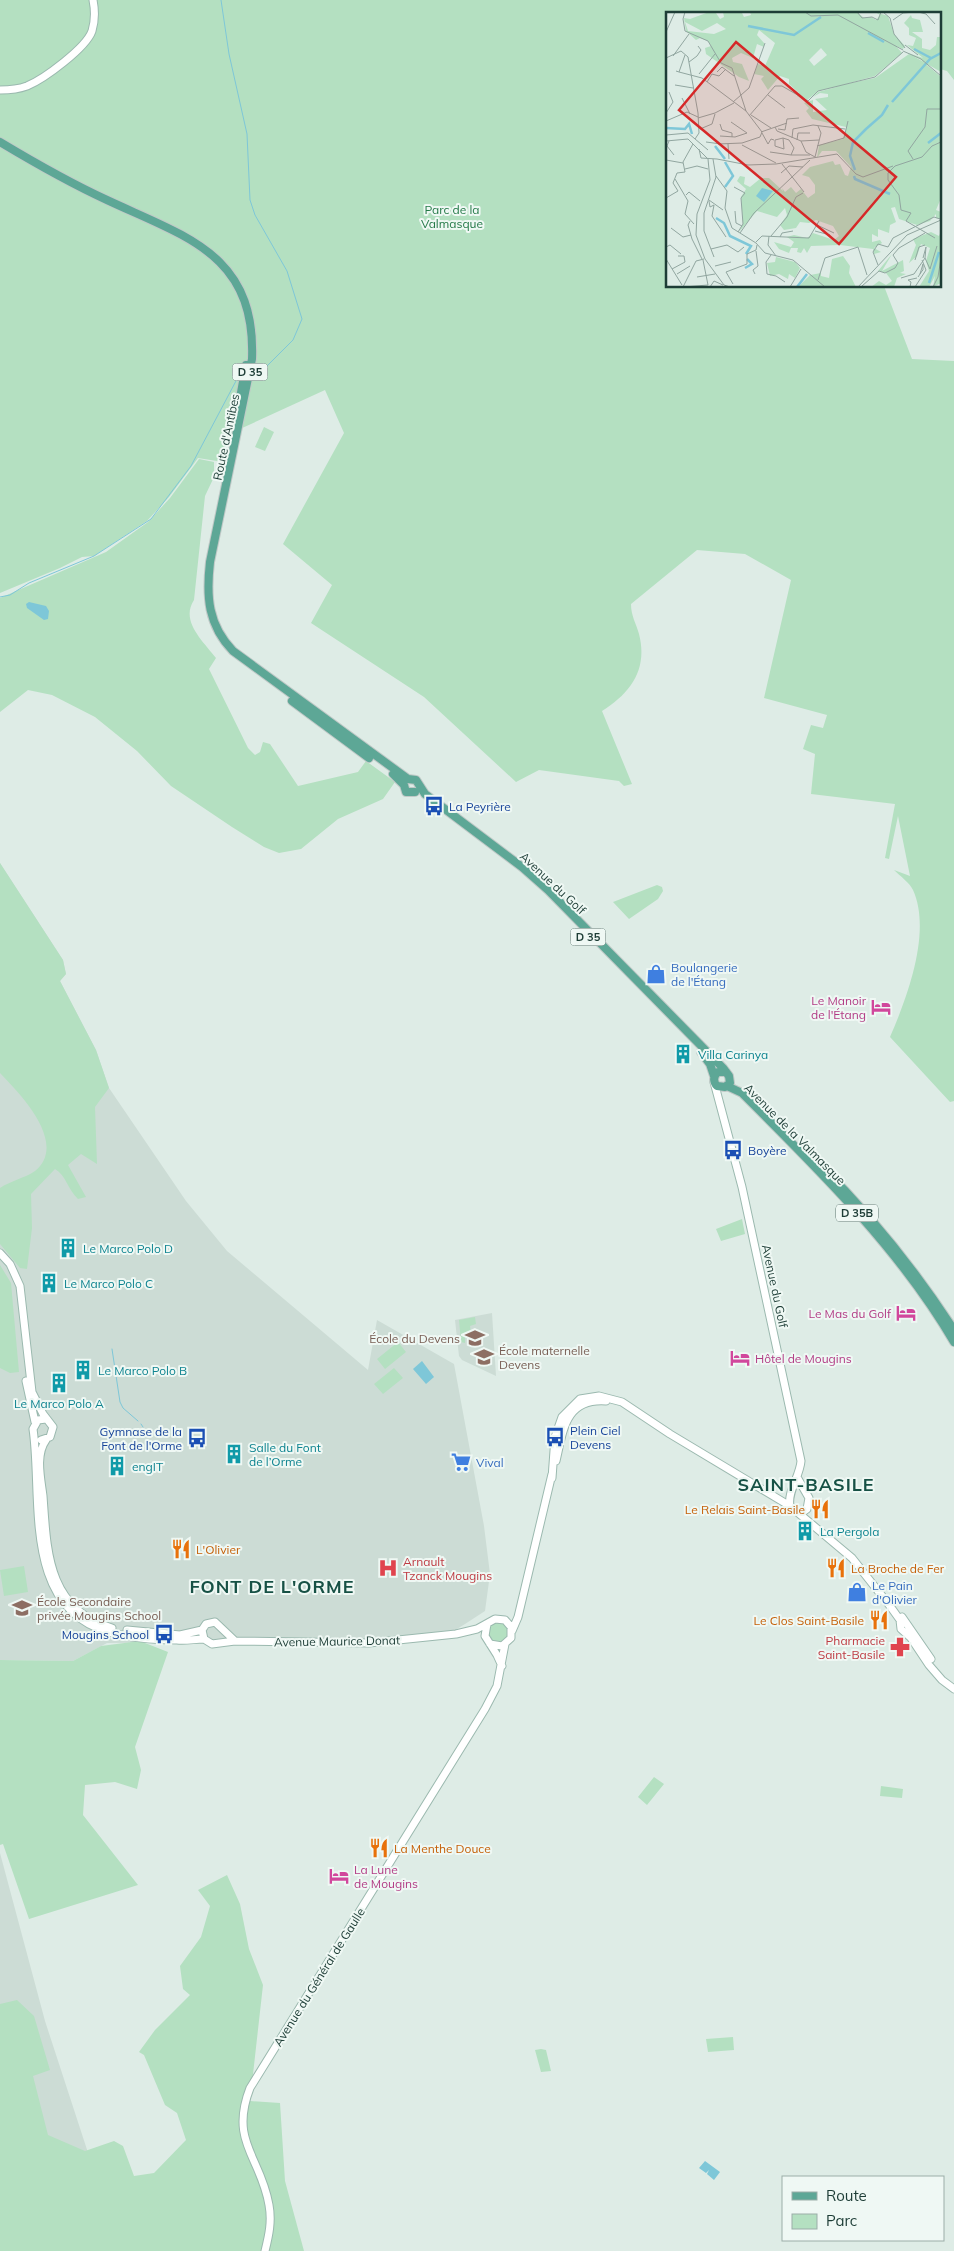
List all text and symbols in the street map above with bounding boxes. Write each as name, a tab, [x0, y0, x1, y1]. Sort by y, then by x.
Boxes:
inset map	[666, 12, 942, 288]
park label: Parc de la Valmasque	[421, 202, 483, 231]
road number: D 35	[232, 364, 268, 381]
street label: Route d'Antibes	[209, 392, 243, 482]
bus stop icon: La Peyrière	[423, 795, 445, 817]
place label: La Peyrière	[449, 799, 511, 814]
street label: Avenue du Golf	[517, 849, 590, 918]
road number: D 35	[570, 929, 606, 946]
place label: Boulangerie de l'Étang	[671, 960, 738, 989]
shop icon: Boulangerie de l'Étang	[645, 963, 667, 985]
place label: Le Manoir de l'Étang	[811, 993, 867, 1022]
hotel icon: Le Manoir de l'Étang	[870, 996, 892, 1018]
building icon: Villa Carinya	[672, 1043, 694, 1065]
place label: Villa Carinya	[698, 1047, 768, 1062]
street label: Avenue de la Valmasque	[741, 1080, 849, 1188]
bus stop icon: Boyère	[722, 1139, 744, 1161]
place label: Boyère	[748, 1143, 787, 1158]
road number: D 35B	[836, 1204, 878, 1222]
building icon: Le Marco Polo D	[57, 1237, 79, 1259]
place label: Le Marco Polo D	[83, 1241, 173, 1256]
street label: Avenue du Golf	[759, 1243, 791, 1330]
building icon: Le Marco Polo C	[38, 1272, 60, 1294]
place label: Le Marco Polo C	[64, 1276, 153, 1291]
hotel icon: Le Mas du Golf	[895, 1302, 917, 1324]
place label: Le Mas du Golf	[808, 1306, 892, 1321]
school or university icon: École du Devens	[464, 1327, 486, 1349]
place label: École du Devens	[369, 1331, 460, 1346]
place label: École maternelle Devens	[499, 1343, 590, 1372]
school or university icon: École maternelle Devens	[473, 1346, 495, 1368]
hotel icon: Hôtel de Mougins	[729, 1347, 751, 1369]
place label: Hôtel de Mougins	[755, 1351, 852, 1366]
building icon: Le Marco Polo B	[72, 1359, 94, 1381]
place label: Le Marco Polo B	[98, 1363, 187, 1378]
building icon: Le Marco Polo A	[48, 1372, 70, 1394]
place label: Le Marco Polo A	[14, 1396, 104, 1411]
place label: Plein Ciel Devens	[570, 1423, 621, 1452]
place label: Gymnase de la Font de l'Orme	[100, 1424, 182, 1453]
bus stop icon: Plein Ciel Devens	[544, 1426, 566, 1448]
bus stop icon: Gymnase de la Font de l'Orme	[186, 1427, 208, 1449]
place label: Salle du Font de l’Orme	[249, 1440, 321, 1469]
building icon: Salle du Font de l’Orme	[223, 1443, 245, 1465]
supermarket icon: Vival	[450, 1451, 472, 1473]
building icon: engIT	[106, 1455, 128, 1477]
place label: Vival	[476, 1455, 504, 1470]
place label: engIT	[132, 1459, 164, 1474]
district label: SAINT-BASILE	[737, 1473, 875, 1496]
restaurant icon: Le Relais Saint-Basile	[809, 1498, 831, 1520]
place label: Le Relais Saint-Basile	[685, 1502, 805, 1517]
building icon: La Pergola	[794, 1520, 816, 1542]
place label: La Pergola	[820, 1524, 879, 1539]
restaurant icon: L'Olivier	[170, 1538, 192, 1560]
place label: L'Olivier	[196, 1542, 241, 1557]
place label: Arnault Tzanck Mougins	[403, 1554, 492, 1583]
hospital icon: Arnault Tzanck Mougins	[377, 1557, 399, 1579]
restaurant icon: La Broche de Fer	[825, 1557, 847, 1579]
place label: La Broche de Fer	[851, 1561, 945, 1576]
district label: FONT DE L'ORME	[190, 1575, 354, 1598]
place label: Le Pain d'Olivier	[872, 1578, 918, 1607]
shop icon: Le Pain d'Olivier	[846, 1581, 868, 1603]
place label: École Secondaire privée Mougins School	[37, 1594, 161, 1623]
school or university icon: École Secondaire privée Mougins School	[11, 1597, 33, 1619]
restaurant icon: Le Clos Saint-Basile	[868, 1609, 890, 1631]
place label: Le Clos Saint-Basile	[754, 1613, 864, 1628]
bus stop icon: Mougins School	[153, 1623, 175, 1645]
place label: Mougins School	[62, 1627, 149, 1642]
street label: Avenue Maurice Donat	[274, 1632, 400, 1650]
place label: Pharmacie Saint-Basile	[818, 1633, 885, 1662]
pharmacy icon: Pharmacie Saint-Basile	[889, 1636, 911, 1658]
restaurant icon: La Menthe Douce	[368, 1837, 390, 1859]
place label: La Menthe Douce	[394, 1841, 491, 1856]
place label: La Lune de Mougins	[354, 1862, 418, 1891]
hotel icon: La Lune de Mougins	[328, 1865, 350, 1887]
street label: Avenue du Général de Gaulle	[270, 1905, 368, 2049]
legend	[782, 2176, 944, 2241]
text: Route	[826, 2186, 867, 2205]
text: Parc	[826, 2211, 857, 2230]

